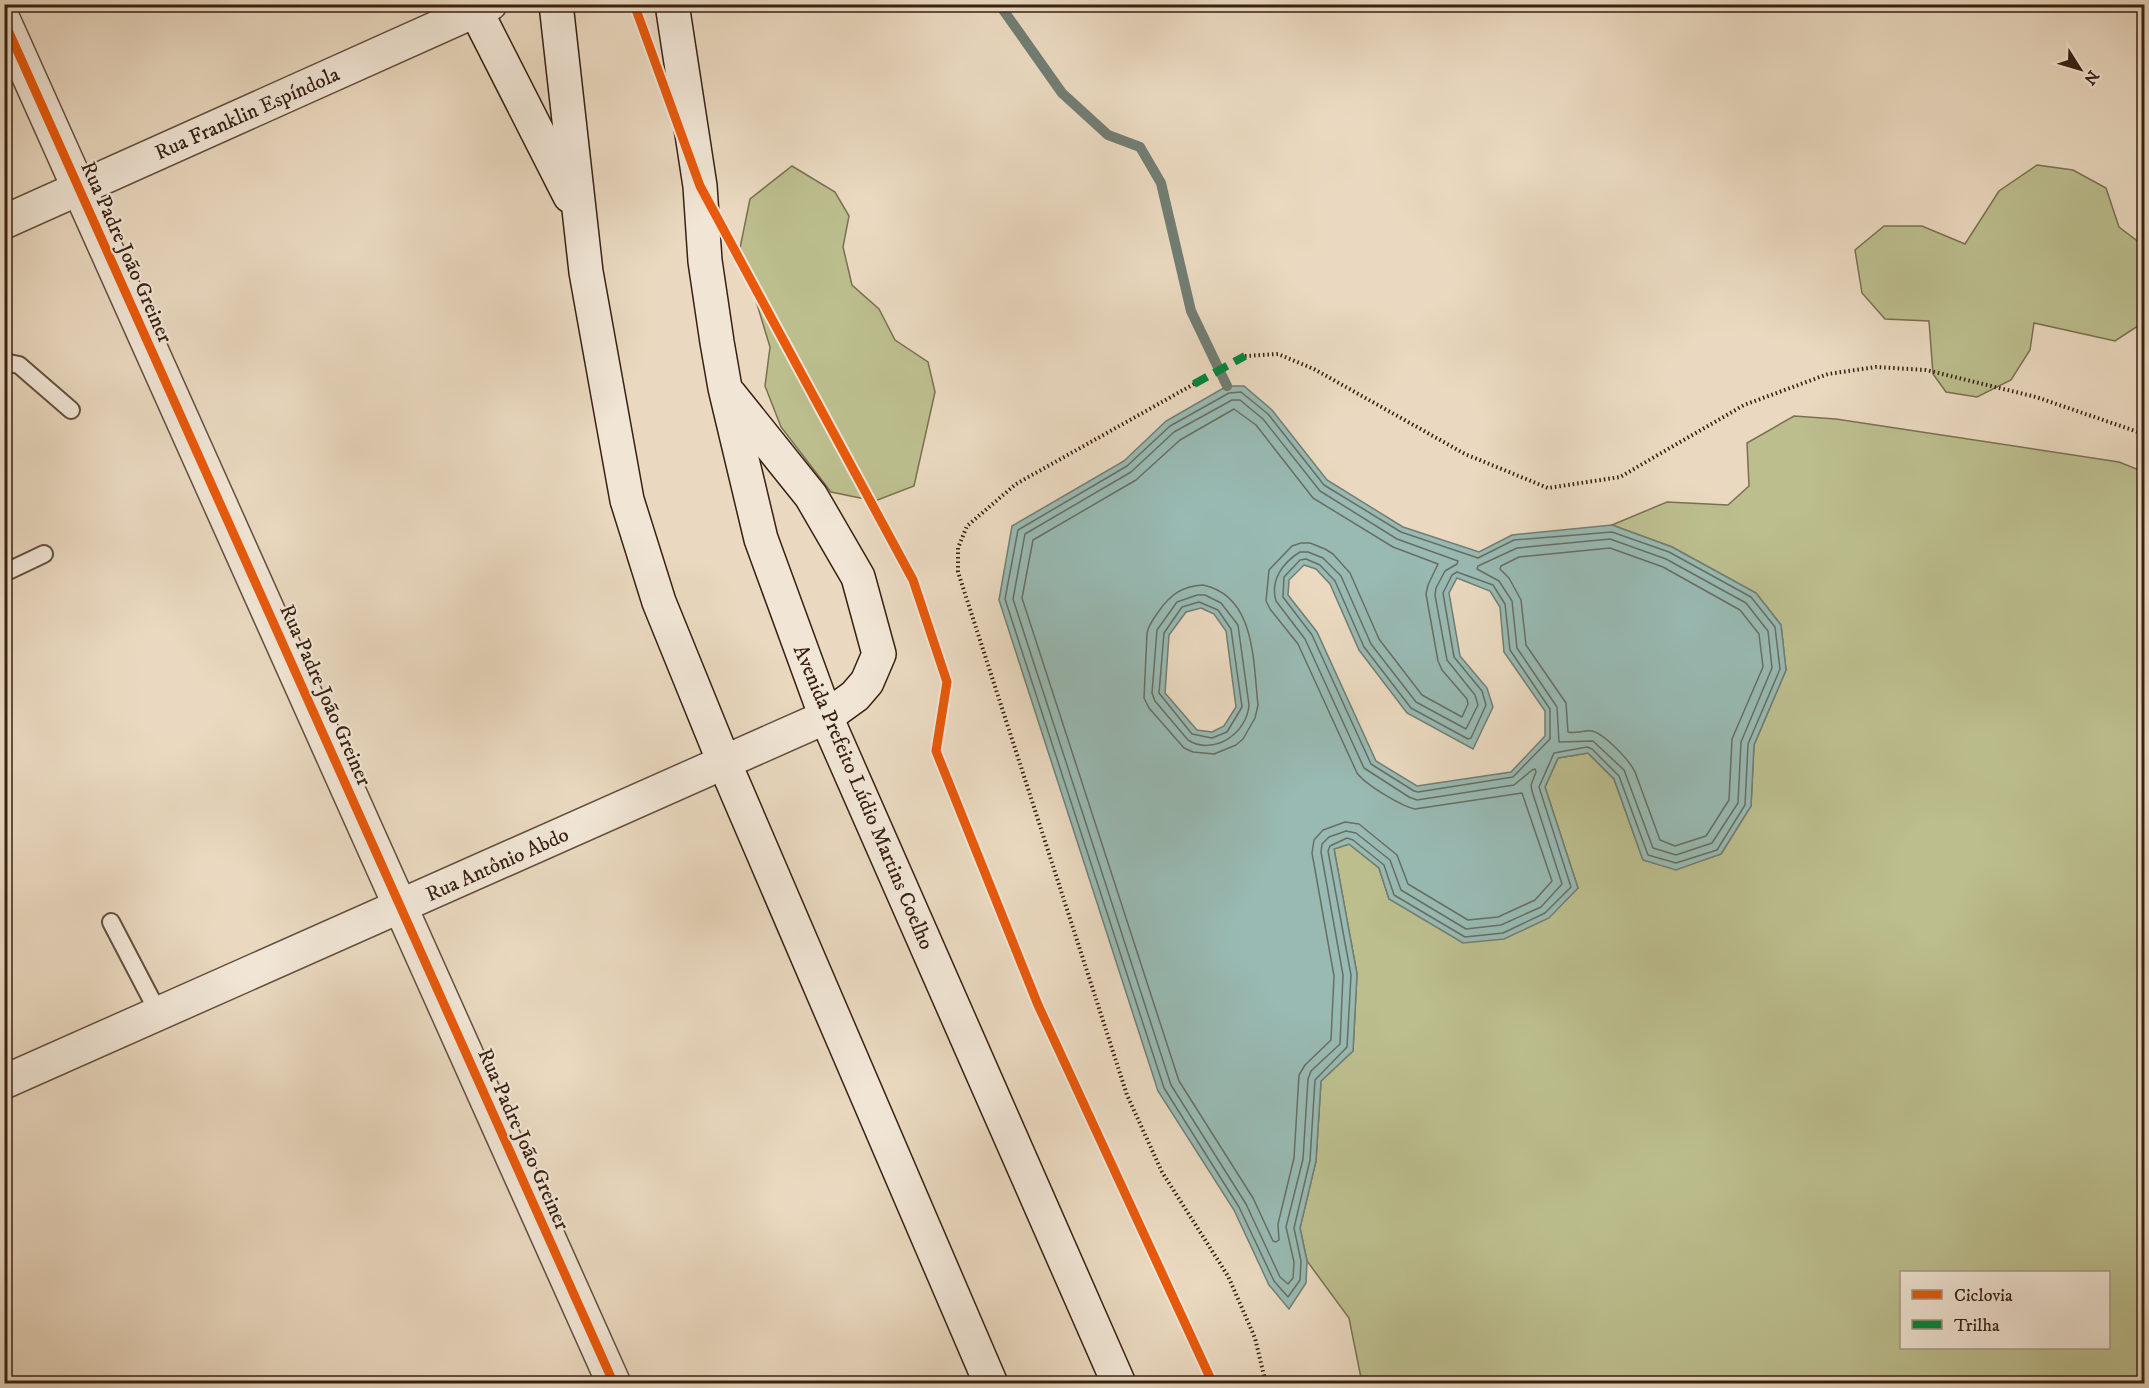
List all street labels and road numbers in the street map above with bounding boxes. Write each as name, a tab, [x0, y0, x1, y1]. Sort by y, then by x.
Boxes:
street label: Rua Franklin Espíndola	[151, 61, 344, 166]
street label: Rua Padre João Greiner	[74, 158, 178, 347]
street label: Rua Padre João Greiner	[273, 601, 377, 790]
street label: Avenida Prefeito Lúdio Martins Coelho	[787, 641, 939, 954]
street label: Rua Antônio Abdo	[422, 822, 573, 908]
street label: Rua Padre João Greiner	[471, 1045, 575, 1234]

